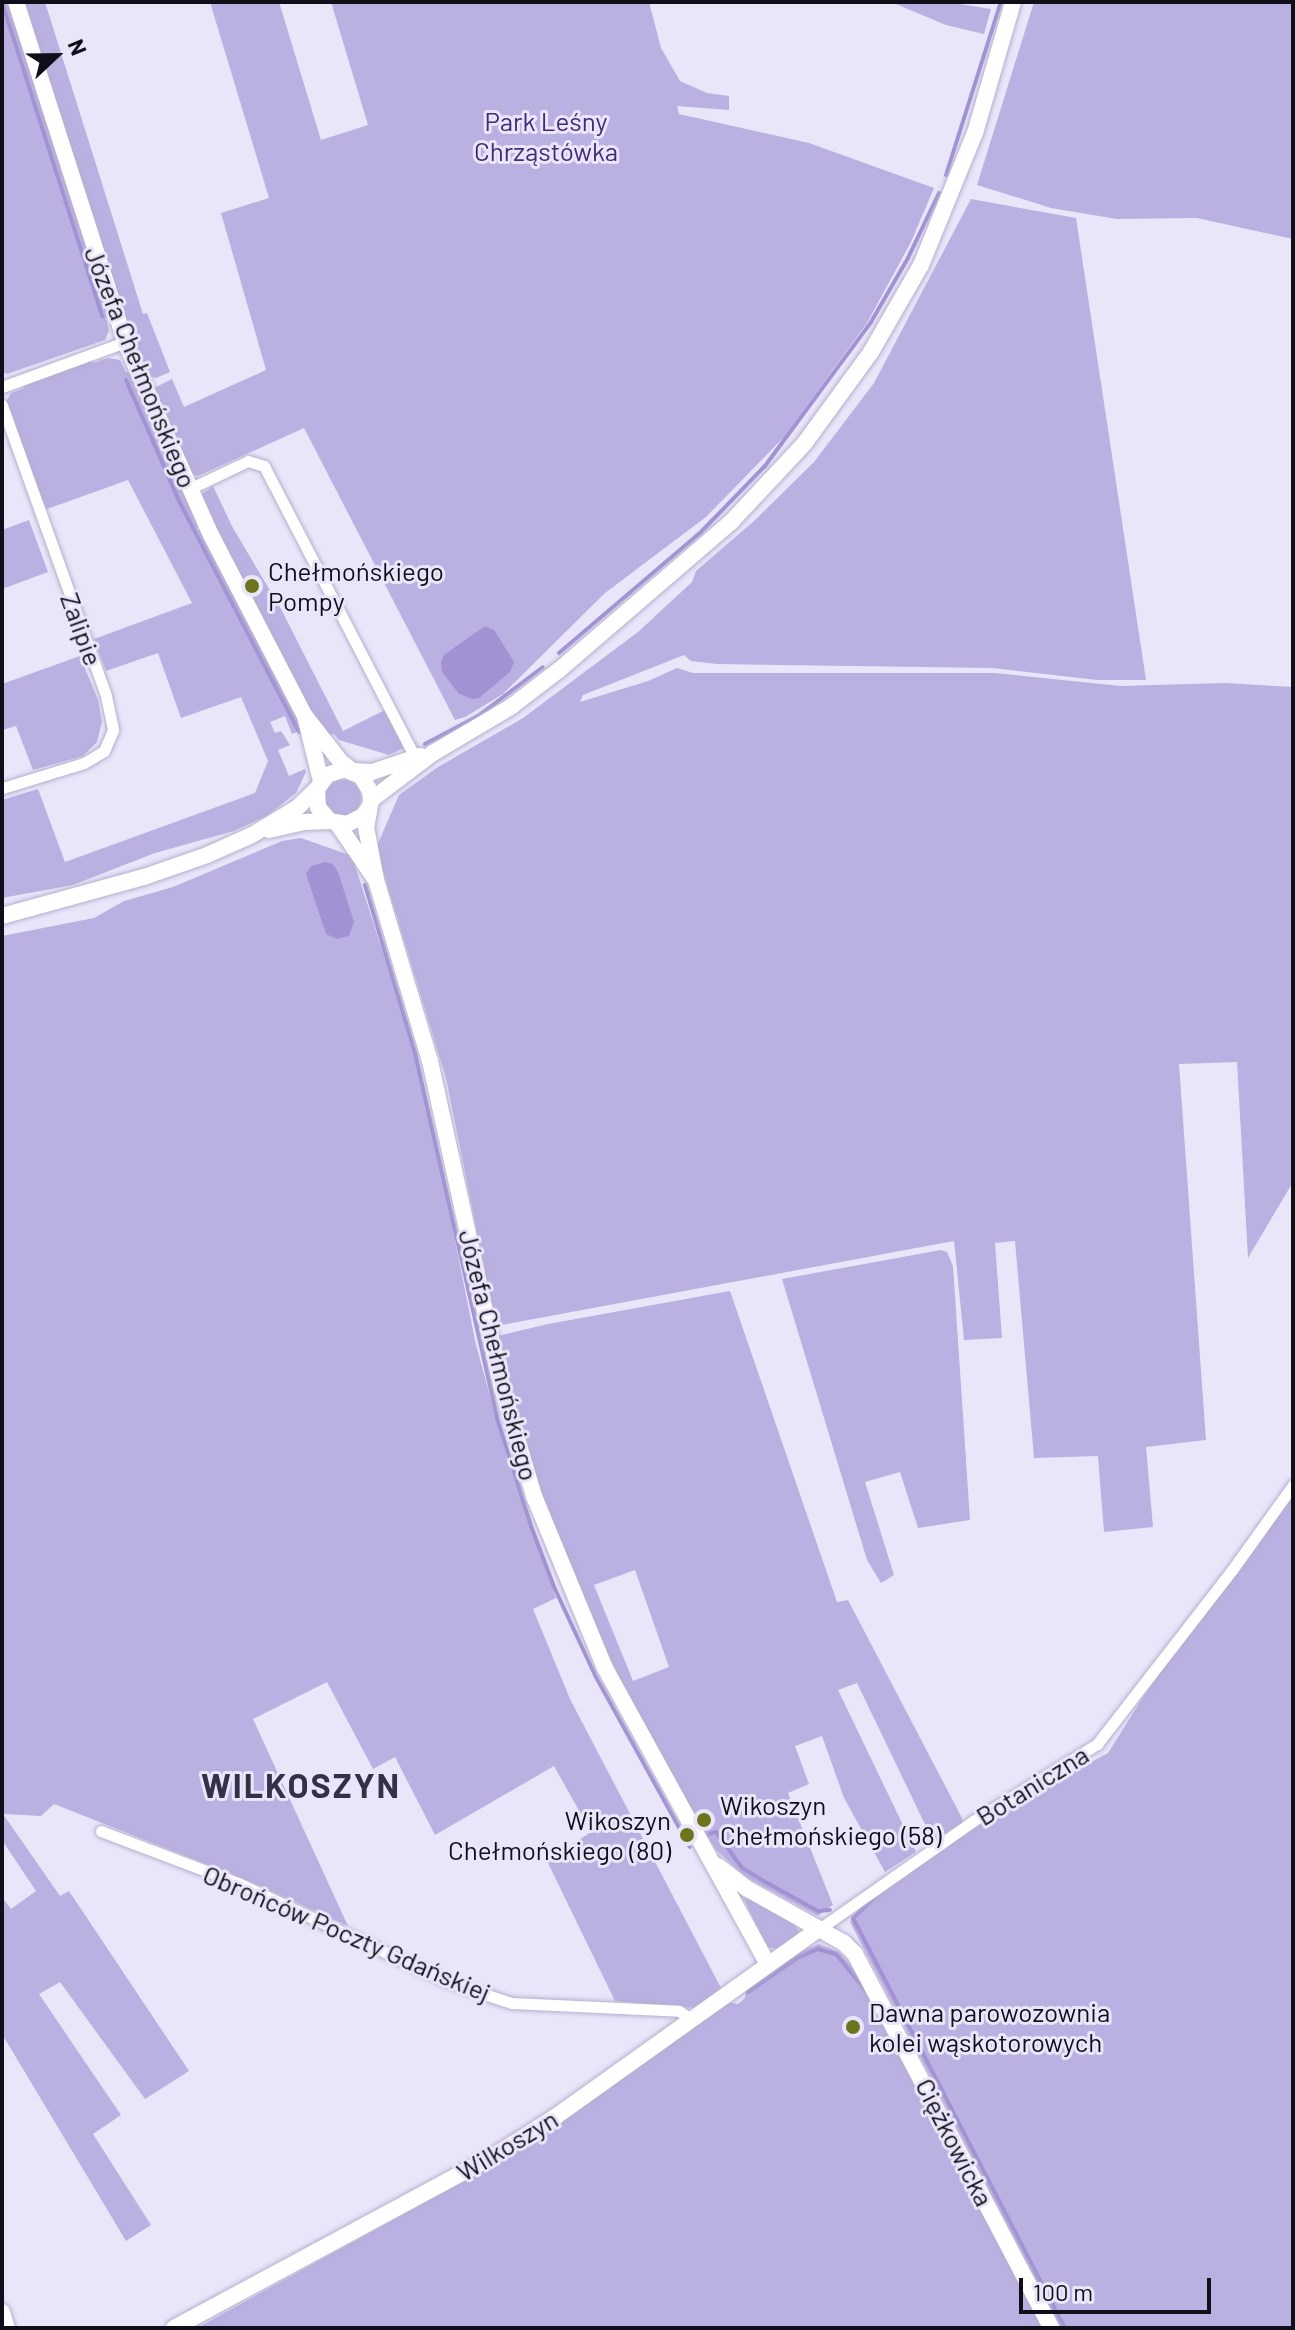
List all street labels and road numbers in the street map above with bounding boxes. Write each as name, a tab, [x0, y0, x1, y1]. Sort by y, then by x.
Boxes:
street label: Józefa Chełmońskiego	[78, 242, 204, 492]
street label: Zalipie	[55, 588, 109, 670]
street label: Józefa Chełmońskiego	[453, 1226, 545, 1484]
street label: Botaniczna	[970, 1738, 1094, 1832]
street label: Obrońców Poczty Gdańskiej	[199, 1858, 495, 2008]
street label: Ciężkowicka	[910, 2073, 1000, 2211]
street label: Wilkoszyn	[451, 2103, 563, 2187]

